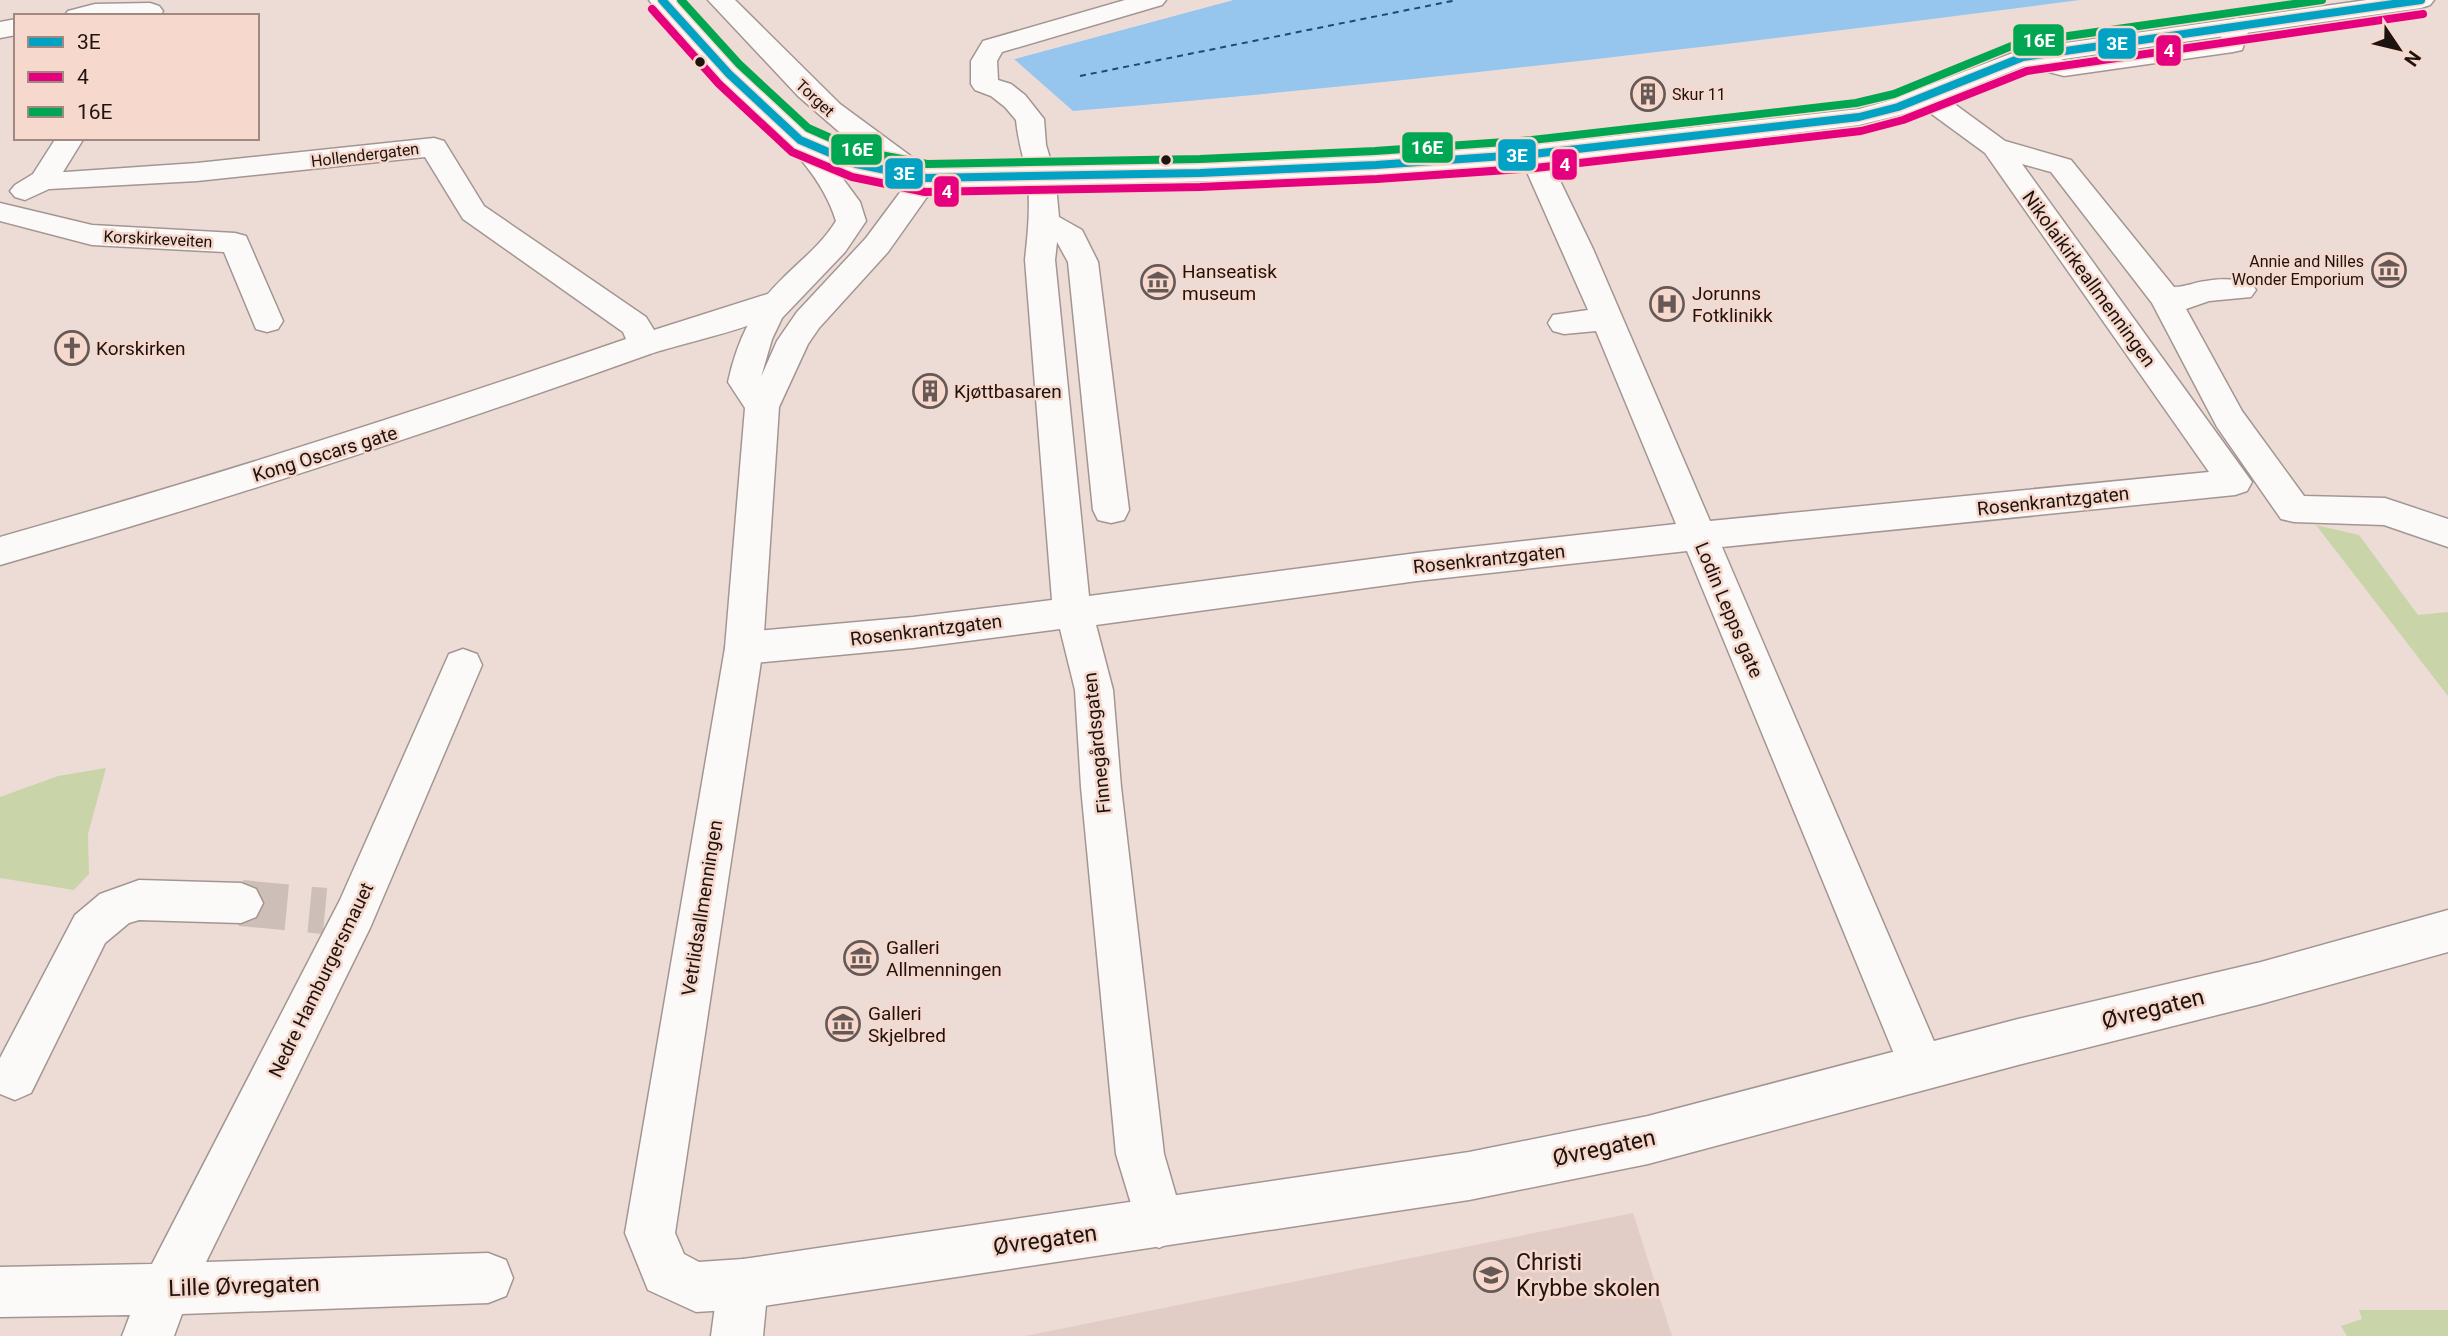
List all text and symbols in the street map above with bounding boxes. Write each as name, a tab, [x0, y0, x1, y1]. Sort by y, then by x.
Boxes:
legend	[14, 14, 259, 140]
north arrow	[2364, 14, 2434, 84]
line badge: 16E	[2012, 23, 2065, 57]
line badge: 3E	[2097, 27, 2137, 60]
text: 16E	[2023, 29, 2056, 52]
text: 3E	[77, 30, 101, 54]
text: 3E	[2106, 32, 2128, 55]
line badge: 4	[2155, 34, 2182, 67]
text: 4	[2164, 39, 2175, 62]
text: N	[2399, 46, 2426, 71]
unlabelled marker	[693, 55, 707, 69]
text: 4	[77, 65, 89, 89]
street label: Torget	[792, 75, 838, 121]
building icon: Skur 11	[1629, 75, 1667, 113]
place label: Skur 11	[1672, 85, 1726, 104]
text: 16E	[77, 100, 113, 124]
line badge: 16E	[1401, 131, 1454, 164]
line badge: 16E	[830, 133, 883, 166]
text: 16E	[1411, 136, 1444, 159]
text: 16E	[841, 138, 874, 161]
line badge: 3E	[1497, 138, 1537, 172]
street label: Hollendergaten	[310, 139, 420, 171]
text: 3E	[1506, 144, 1528, 167]
line badge: 4	[1551, 148, 1578, 181]
unlabelled marker	[1159, 153, 1173, 167]
text: 4	[1560, 153, 1571, 176]
line badge: 3E	[884, 157, 924, 190]
text: 3E	[893, 162, 915, 185]
line badge: 4	[933, 175, 960, 208]
text: 4	[942, 180, 953, 203]
street label: Nikolaikirkeallmenningen	[2017, 186, 2161, 372]
street label: Korskirkeveiten	[103, 227, 213, 251]
museum icon: Annie and Nilles Wonder Emporium	[2370, 251, 2408, 289]
place label: Annie and Nilles Wonder Emporium	[2232, 252, 2364, 289]
place label: Hanseatisk museum	[1182, 260, 1277, 305]
museum icon: Hanseatisk museum	[1139, 263, 1177, 301]
place label: Jorunns Fotklinikk	[1692, 282, 1773, 327]
hospital icon: Jorunns Fotklinikk	[1648, 285, 1686, 323]
church icon: Korskirken	[53, 329, 91, 367]
place label: Korskirken	[96, 337, 185, 360]
building icon: Kjøttbasaren	[911, 372, 949, 410]
place label: Kjøttbasaren	[954, 380, 1062, 403]
street label: Kong Oscars gate	[250, 421, 400, 487]
street label: Rosenkrantzgaten	[1976, 482, 2130, 520]
street label: Lodin Lepps gate	[1690, 539, 1768, 681]
street label: Rosenkrantzgaten	[1412, 540, 1566, 578]
street label: Rosenkrantzgaten	[849, 609, 1003, 651]
street label: Finnegårdsgaten	[1078, 671, 1116, 815]
street label: Vetrlidsallmenningen	[677, 818, 727, 998]
street label: Nedre Hamburgersmauet	[264, 879, 378, 1081]
place label: Galleri Allmenningen	[886, 936, 1002, 981]
museum icon: Galleri Allmenningen	[842, 939, 880, 977]
street label: Øvregaten	[2099, 983, 2207, 1035]
place label: Galleri Skjelbred	[868, 1002, 946, 1047]
museum icon: Galleri Skjelbred	[824, 1005, 862, 1043]
street label: Øvregaten	[1550, 1124, 1658, 1172]
street label: Øvregaten	[991, 1219, 1099, 1261]
place label: Christi Krybbe skolen	[1516, 1249, 1660, 1302]
school or university icon: Christi Krybbe skolen	[1472, 1256, 1510, 1294]
street label: Lille Øvregaten	[168, 1270, 320, 1302]

